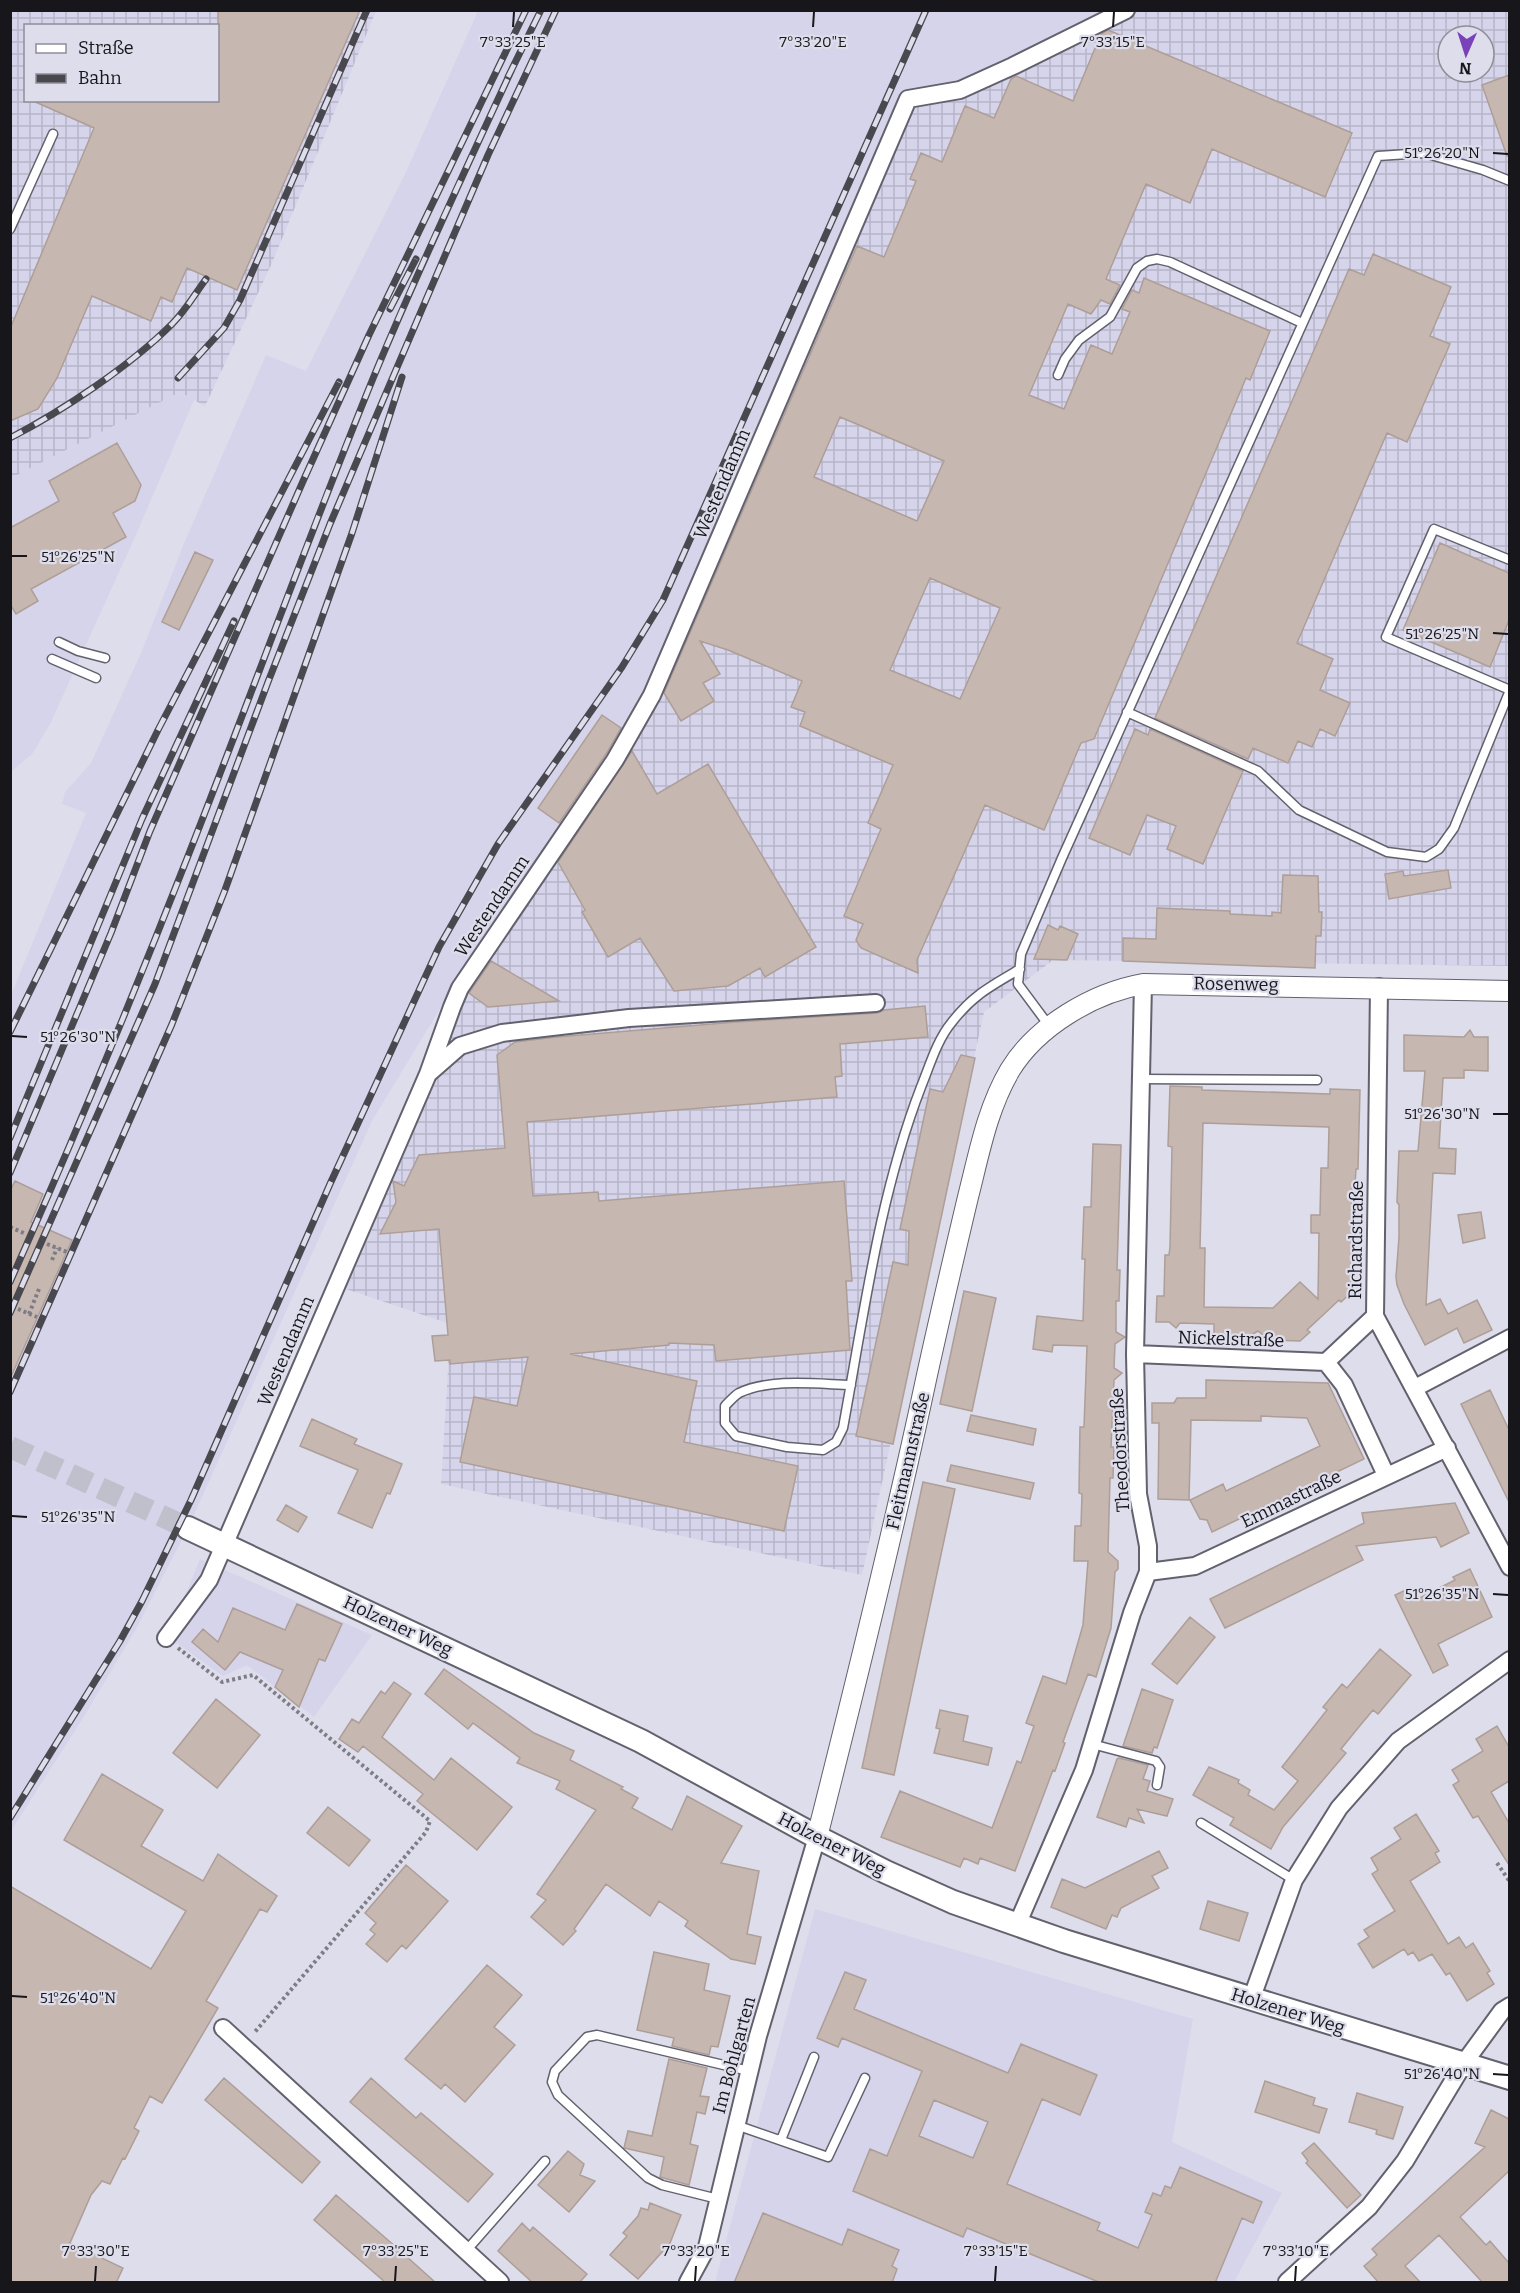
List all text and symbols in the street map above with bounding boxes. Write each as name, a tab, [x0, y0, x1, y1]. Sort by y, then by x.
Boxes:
legend	[24, 24, 219, 102]
north arrow	[1436, 24, 1496, 84]
text: 7°33'25"E	[480, 33, 546, 51]
text: 7°33'20"E	[779, 33, 847, 51]
text: 7°33'15"E	[1081, 33, 1145, 51]
text: Straße	[78, 37, 134, 59]
text: N	[1459, 59, 1472, 78]
text: Bahn	[78, 67, 122, 89]
text: 51°26'20"N	[1404, 144, 1480, 162]
street label: Westendamm	[689, 426, 755, 542]
text: 51°26'25"N	[41, 548, 115, 566]
text: 51°26'25"N	[1405, 625, 1479, 643]
street label: Westendamm	[450, 851, 534, 961]
street label: Rosenweg	[1193, 972, 1279, 996]
text: 51°26'30"N	[40, 1028, 116, 1046]
text: 51°26'30"N	[1404, 1105, 1480, 1123]
street label: Richardstraße	[1344, 1180, 1368, 1300]
street label: Westendamm	[253, 1293, 319, 1409]
street label: Nickelstraße	[1177, 1326, 1285, 1352]
street label: Theodorstraße	[1106, 1387, 1134, 1513]
street label: Fleitmannstraße	[881, 1390, 935, 1532]
street label: Emmastraße	[1237, 1465, 1345, 1533]
text: 51°26'35"N	[41, 1508, 115, 1526]
text: 51°26'35"N	[1405, 1585, 1479, 1603]
street label: Holzener Weg	[340, 1591, 456, 1661]
street label: Holzener Weg	[774, 1807, 890, 1881]
street label: Holzener Weg	[1228, 1983, 1348, 2039]
text: 51°26'40"N	[40, 1989, 116, 2007]
street label: Im Bohlgarten	[708, 1993, 760, 2116]
text: 51°26'40"N	[1404, 2065, 1480, 2083]
text: 7°33'30"E	[62, 2242, 130, 2260]
text: 7°33'25"E	[363, 2242, 429, 2260]
text: 7°33'20"E	[662, 2242, 730, 2260]
text: 7°33'15"E	[964, 2242, 1028, 2260]
text: 7°33'10"E	[1263, 2242, 1329, 2260]

